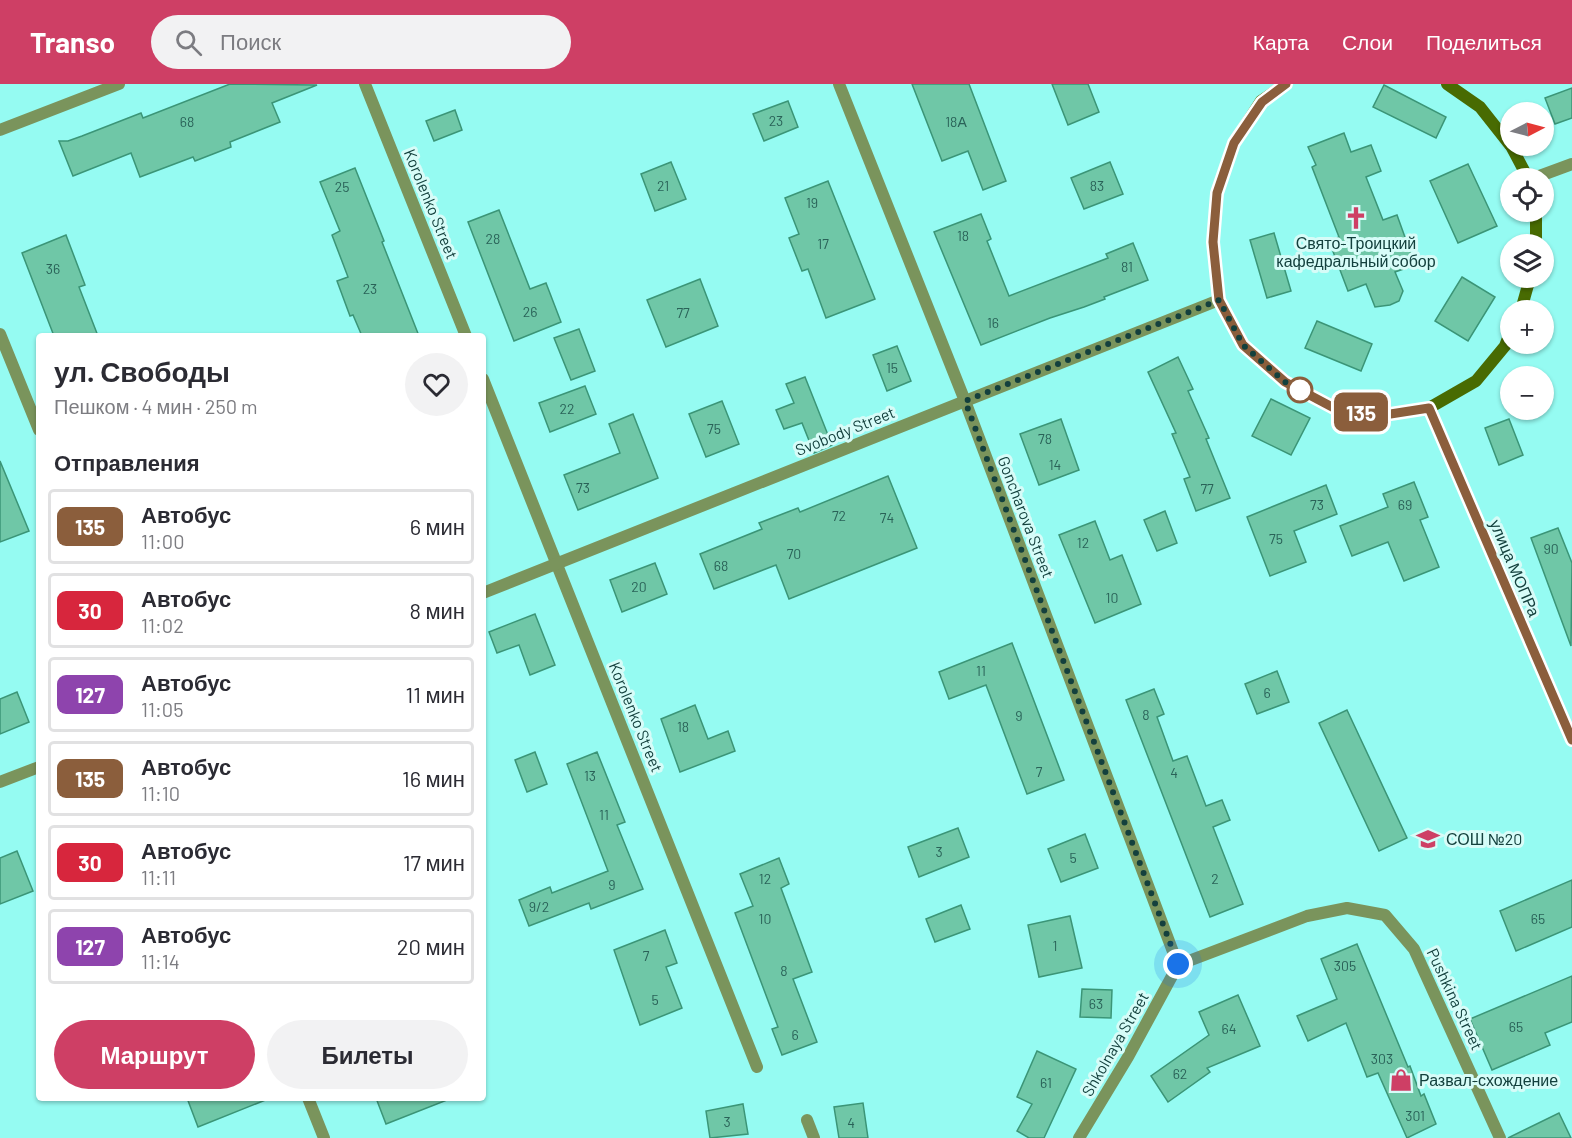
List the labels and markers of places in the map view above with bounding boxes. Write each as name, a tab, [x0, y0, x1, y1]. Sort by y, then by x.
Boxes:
church icon: Свято-Троицкий кафедральный собор	[1343, 205, 1369, 231]
place label: Свято-Троицкий кафедральный собор	[1276, 233, 1436, 270]
unlabelled marker	[1287, 377, 1313, 403]
school or university icon: СОШ №20	[1415, 826, 1441, 852]
place label: СОШ №20	[1446, 829, 1522, 848]
shop icon: Развал-схождение	[1388, 1067, 1414, 1093]
place label: Развал-схождение	[1419, 1070, 1558, 1089]

